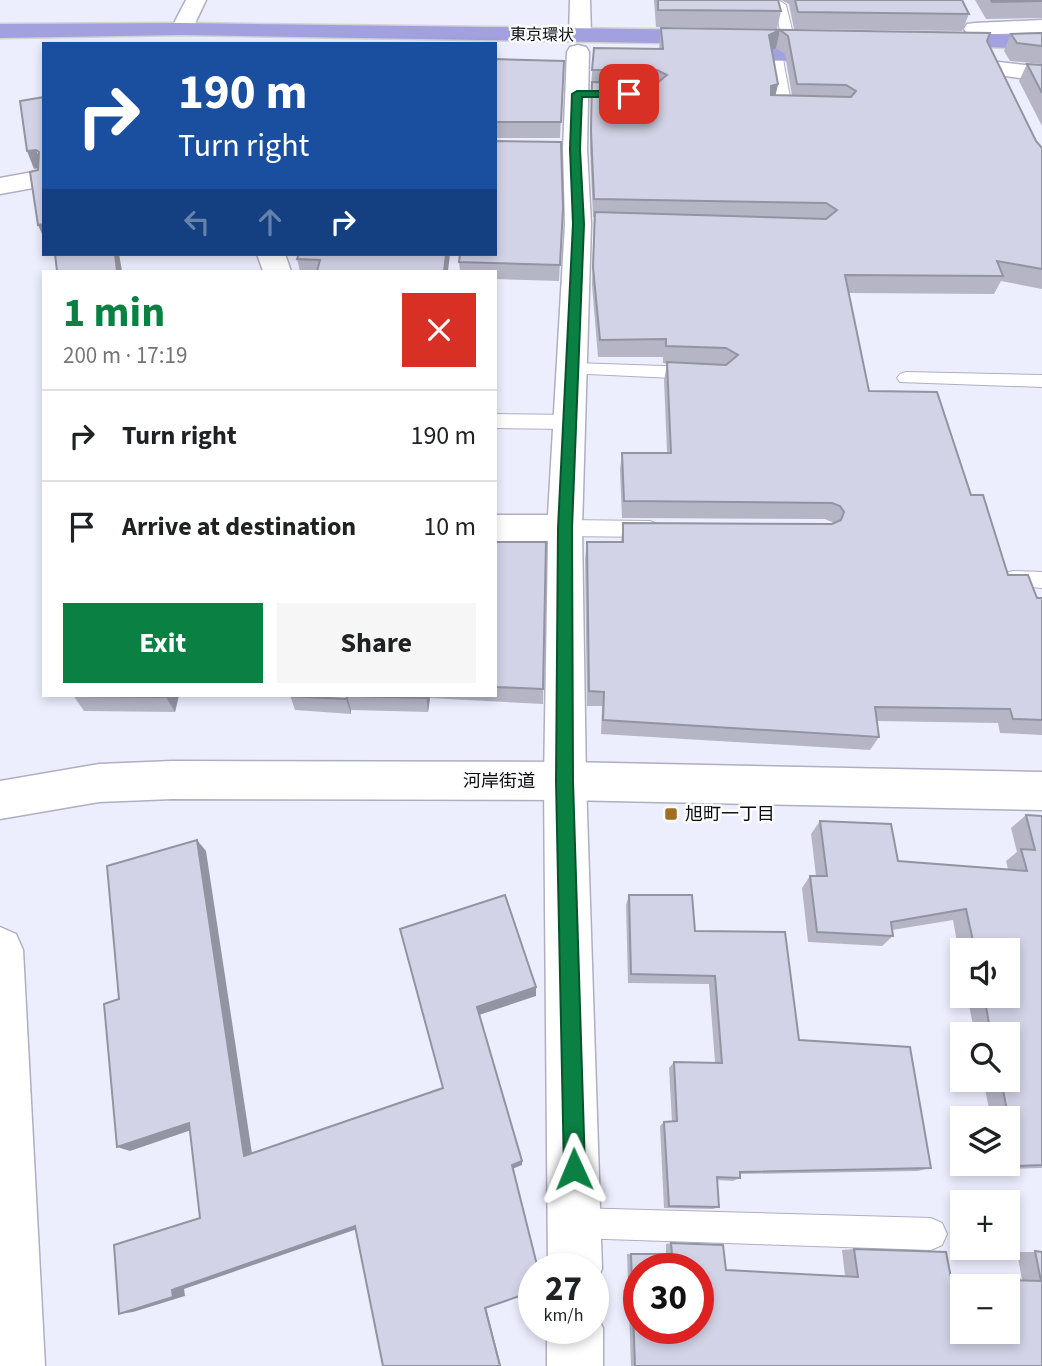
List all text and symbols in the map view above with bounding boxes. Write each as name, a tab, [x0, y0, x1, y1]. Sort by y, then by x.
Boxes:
street label: 東京環状	[510, 23, 574, 47]
text: 190 m	[178, 58, 307, 128]
pin	[599, 64, 659, 124]
icon: right	[63, 70, 154, 161]
icon: arrive	[610, 75, 648, 113]
text: Turn right	[178, 123, 309, 169]
icon: left	[178, 203, 216, 241]
icon: ahead	[251, 203, 289, 241]
icon: right	[324, 203, 362, 241]
text: 1 min	[63, 283, 165, 343]
button: close	[402, 293, 476, 367]
text: 200 m · 17:19	[63, 339, 187, 372]
icon: right	[63, 417, 101, 455]
text: Turn right	[122, 417, 237, 454]
text: 190 m	[410, 417, 476, 454]
icon: arrive	[63, 508, 101, 546]
text: Arrive at destination	[122, 508, 356, 545]
text: 10 m	[423, 508, 476, 545]
button: Exit	[63, 603, 263, 683]
button: Share	[277, 603, 476, 683]
street label: 河岸街道	[463, 769, 535, 794]
place label: 旭町一丁目	[685, 802, 775, 827]
marker: 旭町一丁目	[663, 806, 679, 822]
map controls	[950, 938, 1020, 1344]
button: sound	[950, 938, 1020, 1008]
button: search	[950, 1022, 1020, 1092]
button: layers	[950, 1106, 1020, 1176]
position arrow	[537, 1132, 611, 1206]
button: +	[950, 1190, 1020, 1260]
speed limit sign: 30	[623, 1253, 714, 1344]
text: 27	[545, 1264, 582, 1314]
button: −	[950, 1274, 1020, 1344]
text: km/h	[544, 1303, 583, 1328]

